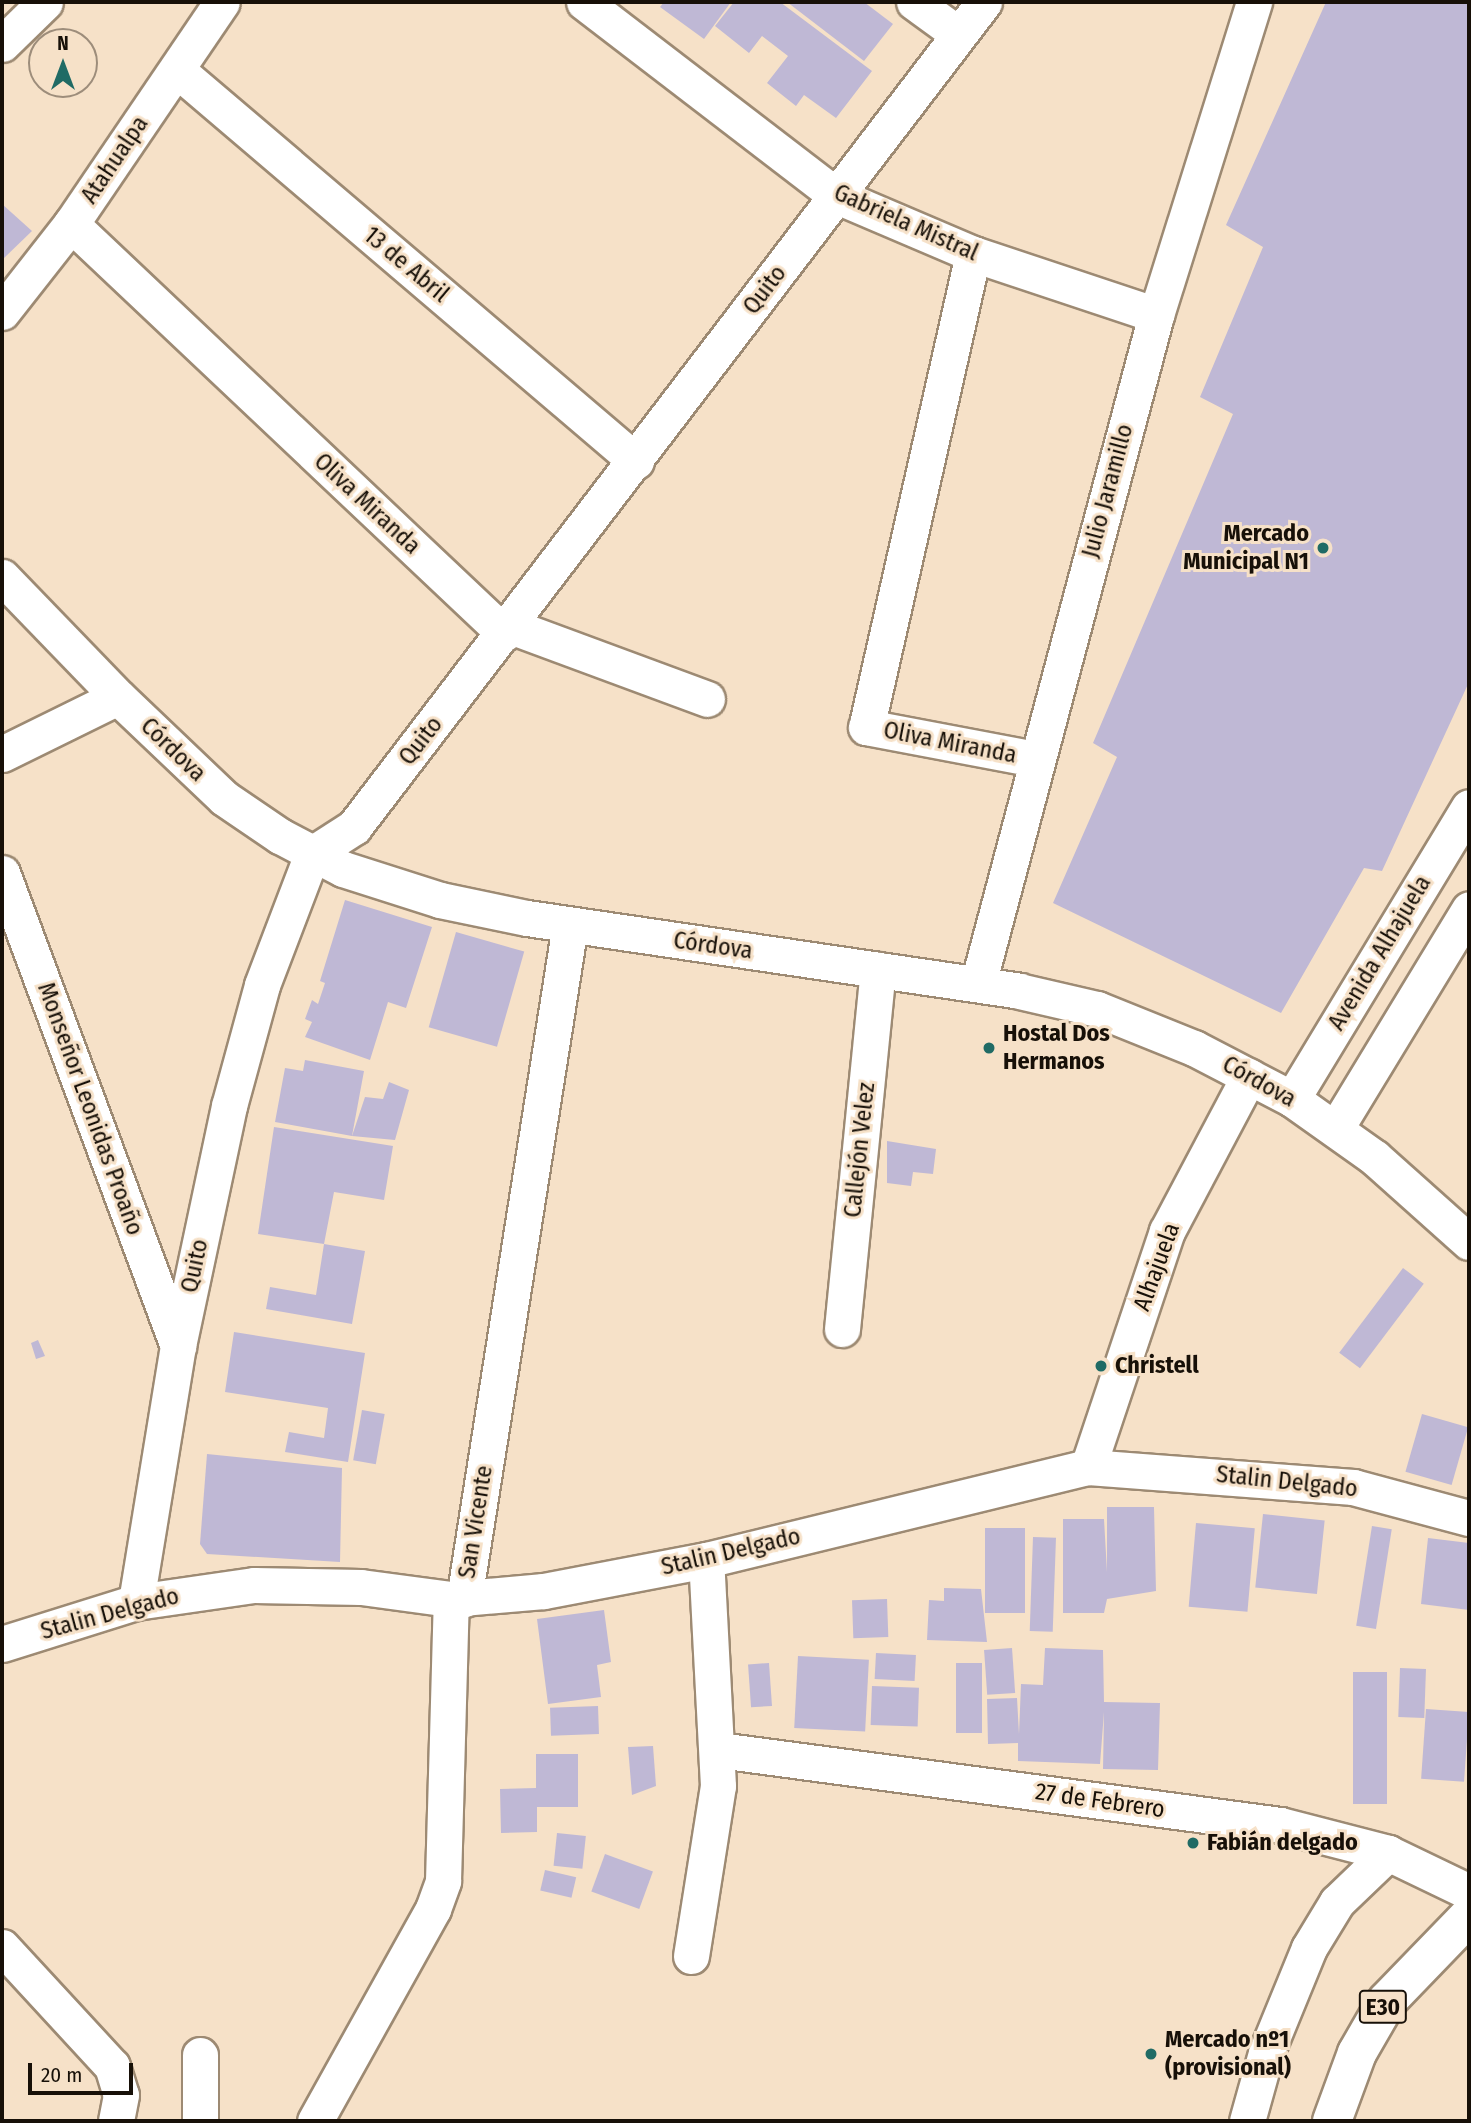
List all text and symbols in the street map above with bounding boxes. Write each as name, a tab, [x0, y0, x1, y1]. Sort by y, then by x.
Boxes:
north arrow	[28, 28, 98, 98]
text: N	[57, 32, 69, 55]
street label: Atahualpa	[75, 111, 155, 209]
street label: Gabriela Mistral	[829, 178, 983, 268]
street label: 13 de Abril	[358, 221, 454, 309]
street label: Quito	[737, 260, 793, 320]
street label: Julio Jaramillo	[1076, 421, 1140, 561]
street label: Oliva Miranda	[308, 447, 426, 561]
place label: Mercado Municipal N1	[1183, 520, 1309, 576]
marker: Mercado Municipal N1	[1315, 540, 1331, 556]
street label: Quito	[393, 711, 449, 771]
street label: Córdova	[134, 712, 212, 788]
street label: Oliva Miranda	[881, 716, 1019, 770]
street label: Avenida Alhajuela	[1322, 870, 1438, 1036]
street label: Córdova	[672, 926, 754, 966]
street label: Monseñor Leonidas Proaño	[31, 979, 149, 1239]
place label: Hostal Dos Hermanos	[1003, 1020, 1110, 1076]
marker: Hostal Dos Hermanos	[981, 1040, 997, 1056]
street label: Córdova	[1217, 1050, 1301, 1114]
street label: Callejón Velez	[839, 1081, 881, 1219]
street label: Alhajuela	[1128, 1219, 1186, 1315]
street label: Quito	[175, 1237, 215, 1295]
place label: Christell	[1115, 1352, 1199, 1380]
marker: Christell	[1093, 1358, 1109, 1374]
street label: Stalin Delgado	[1215, 1460, 1359, 1504]
street label: San Vicente	[453, 1464, 499, 1580]
street label: Stalin Delgado	[659, 1522, 803, 1582]
street label: Stalin Delgado	[38, 1582, 182, 1646]
street label: 27 de Febrero	[1033, 1778, 1167, 1824]
place label: Fabián delgado	[1207, 1829, 1358, 1857]
marker: Fabián delgado	[1185, 1835, 1201, 1851]
road number: E30	[1358, 1988, 1408, 2026]
place label: Mercado nº1 (provisional)	[1165, 2026, 1291, 2082]
marker: Mercado nº1 (provisional)	[1143, 2046, 1159, 2062]
scale bar	[32, 2050, 136, 2094]
text: 20 m	[41, 2062, 82, 2088]

